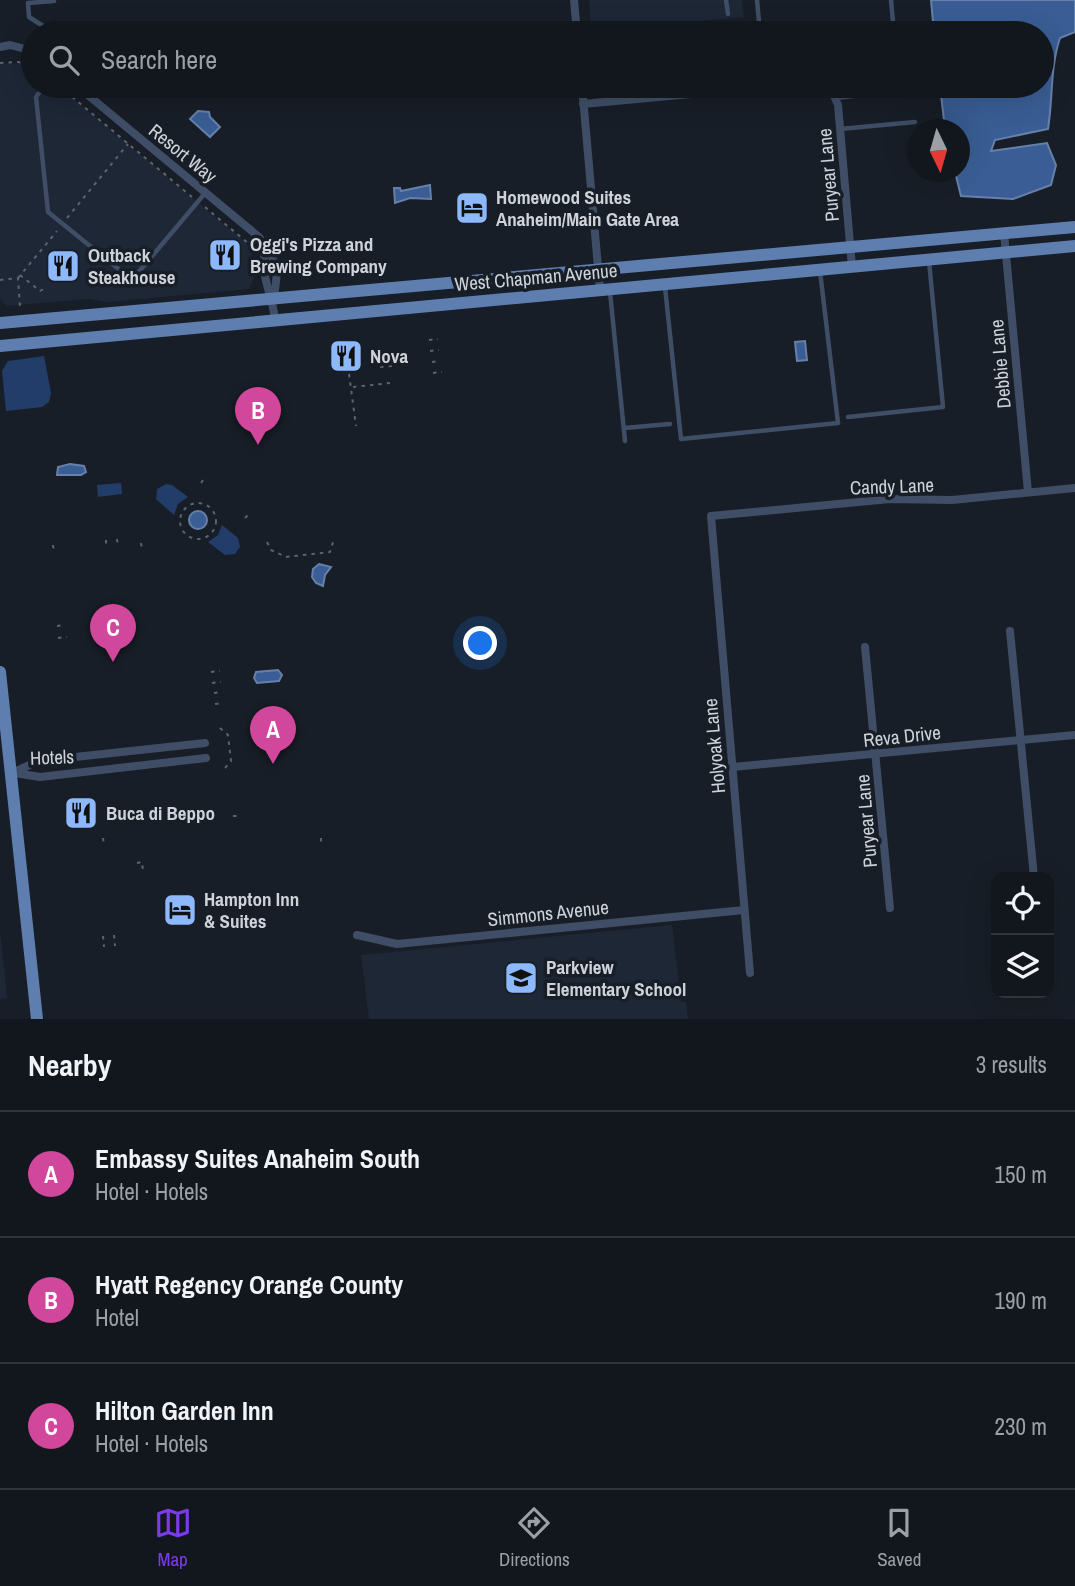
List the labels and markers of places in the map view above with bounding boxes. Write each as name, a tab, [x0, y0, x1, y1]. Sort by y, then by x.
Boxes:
place label: Homewood Suites Anaheim/Main Gate Area	[496, 184, 679, 232]
hotel icon: Homewood Suites Anaheim/Main Gate Area	[453, 189, 491, 227]
place label: Oggi's Pizza and Brewing Company	[250, 231, 387, 279]
restaurant icon: Oggi's Pizza and Brewing Company	[206, 236, 244, 274]
place label: Outback Steakhouse	[88, 242, 176, 290]
restaurant icon: Outback Steakhouse	[44, 247, 82, 285]
restaurant icon: Nova	[327, 337, 365, 375]
place label: Nova	[370, 343, 408, 369]
pin: B	[235, 387, 281, 445]
pin: C	[90, 604, 136, 662]
pin: A	[250, 706, 296, 764]
restaurant icon: Buca di Beppo	[62, 794, 100, 832]
place label: Buca di Beppo	[106, 800, 215, 826]
place label: Hampton Inn & Suites	[204, 886, 299, 934]
hotel icon: Hampton Inn & Suites	[161, 891, 199, 929]
place label: Parkview Elementary School	[546, 954, 686, 1002]
school or university icon: Parkview Elementary School	[502, 959, 540, 997]

